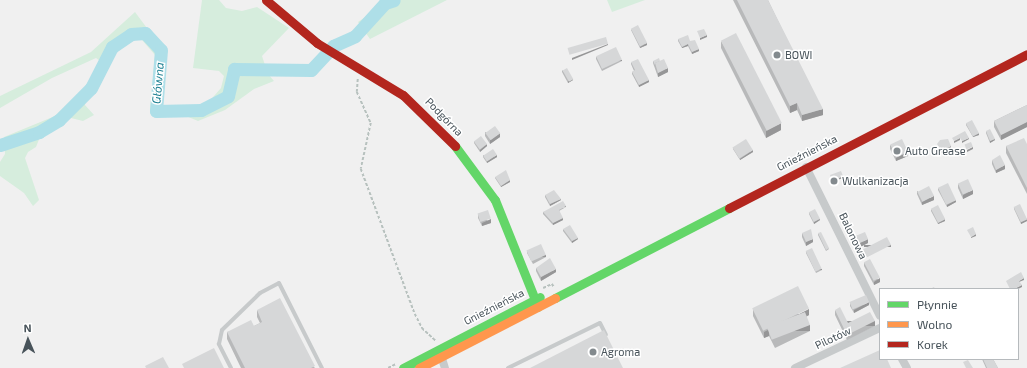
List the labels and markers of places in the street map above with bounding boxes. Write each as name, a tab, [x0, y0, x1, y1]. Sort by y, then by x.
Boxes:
place label: BOWI	[785, 48, 812, 62]
marker: BOWI	[772, 50, 782, 60]
place label: Auto Grease	[905, 144, 966, 158]
marker: Auto Grease	[892, 146, 902, 156]
place label: Wulkanizacja	[842, 174, 908, 188]
marker: Wulkanizacja	[829, 176, 839, 186]
place label: Agroma	[601, 345, 640, 359]
marker: Agroma	[588, 347, 598, 357]

